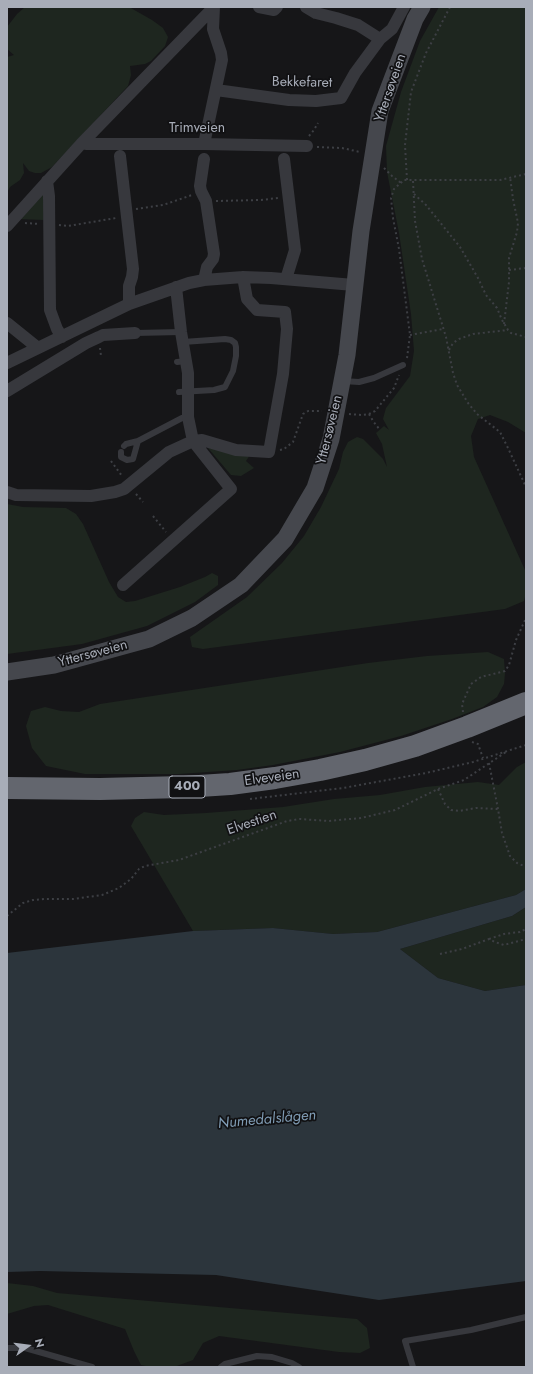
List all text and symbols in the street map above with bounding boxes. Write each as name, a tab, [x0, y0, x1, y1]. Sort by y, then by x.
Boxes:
street label: Yttersøveien	[371, 52, 411, 124]
street label: Bekkefaret	[272, 74, 332, 92]
street label: Trimveien	[169, 121, 225, 137]
street label: Yttersøveien	[313, 394, 347, 466]
street label: Yttersøveien	[57, 637, 129, 671]
street label: Elveveien	[243, 766, 301, 790]
road number: 400	[169, 776, 205, 798]
street label: Elvestien	[225, 807, 279, 839]
water label: Numedalslågen	[217, 1107, 317, 1133]
north arrow	[8, 1326, 48, 1366]
text: N	[31, 1337, 48, 1349]

